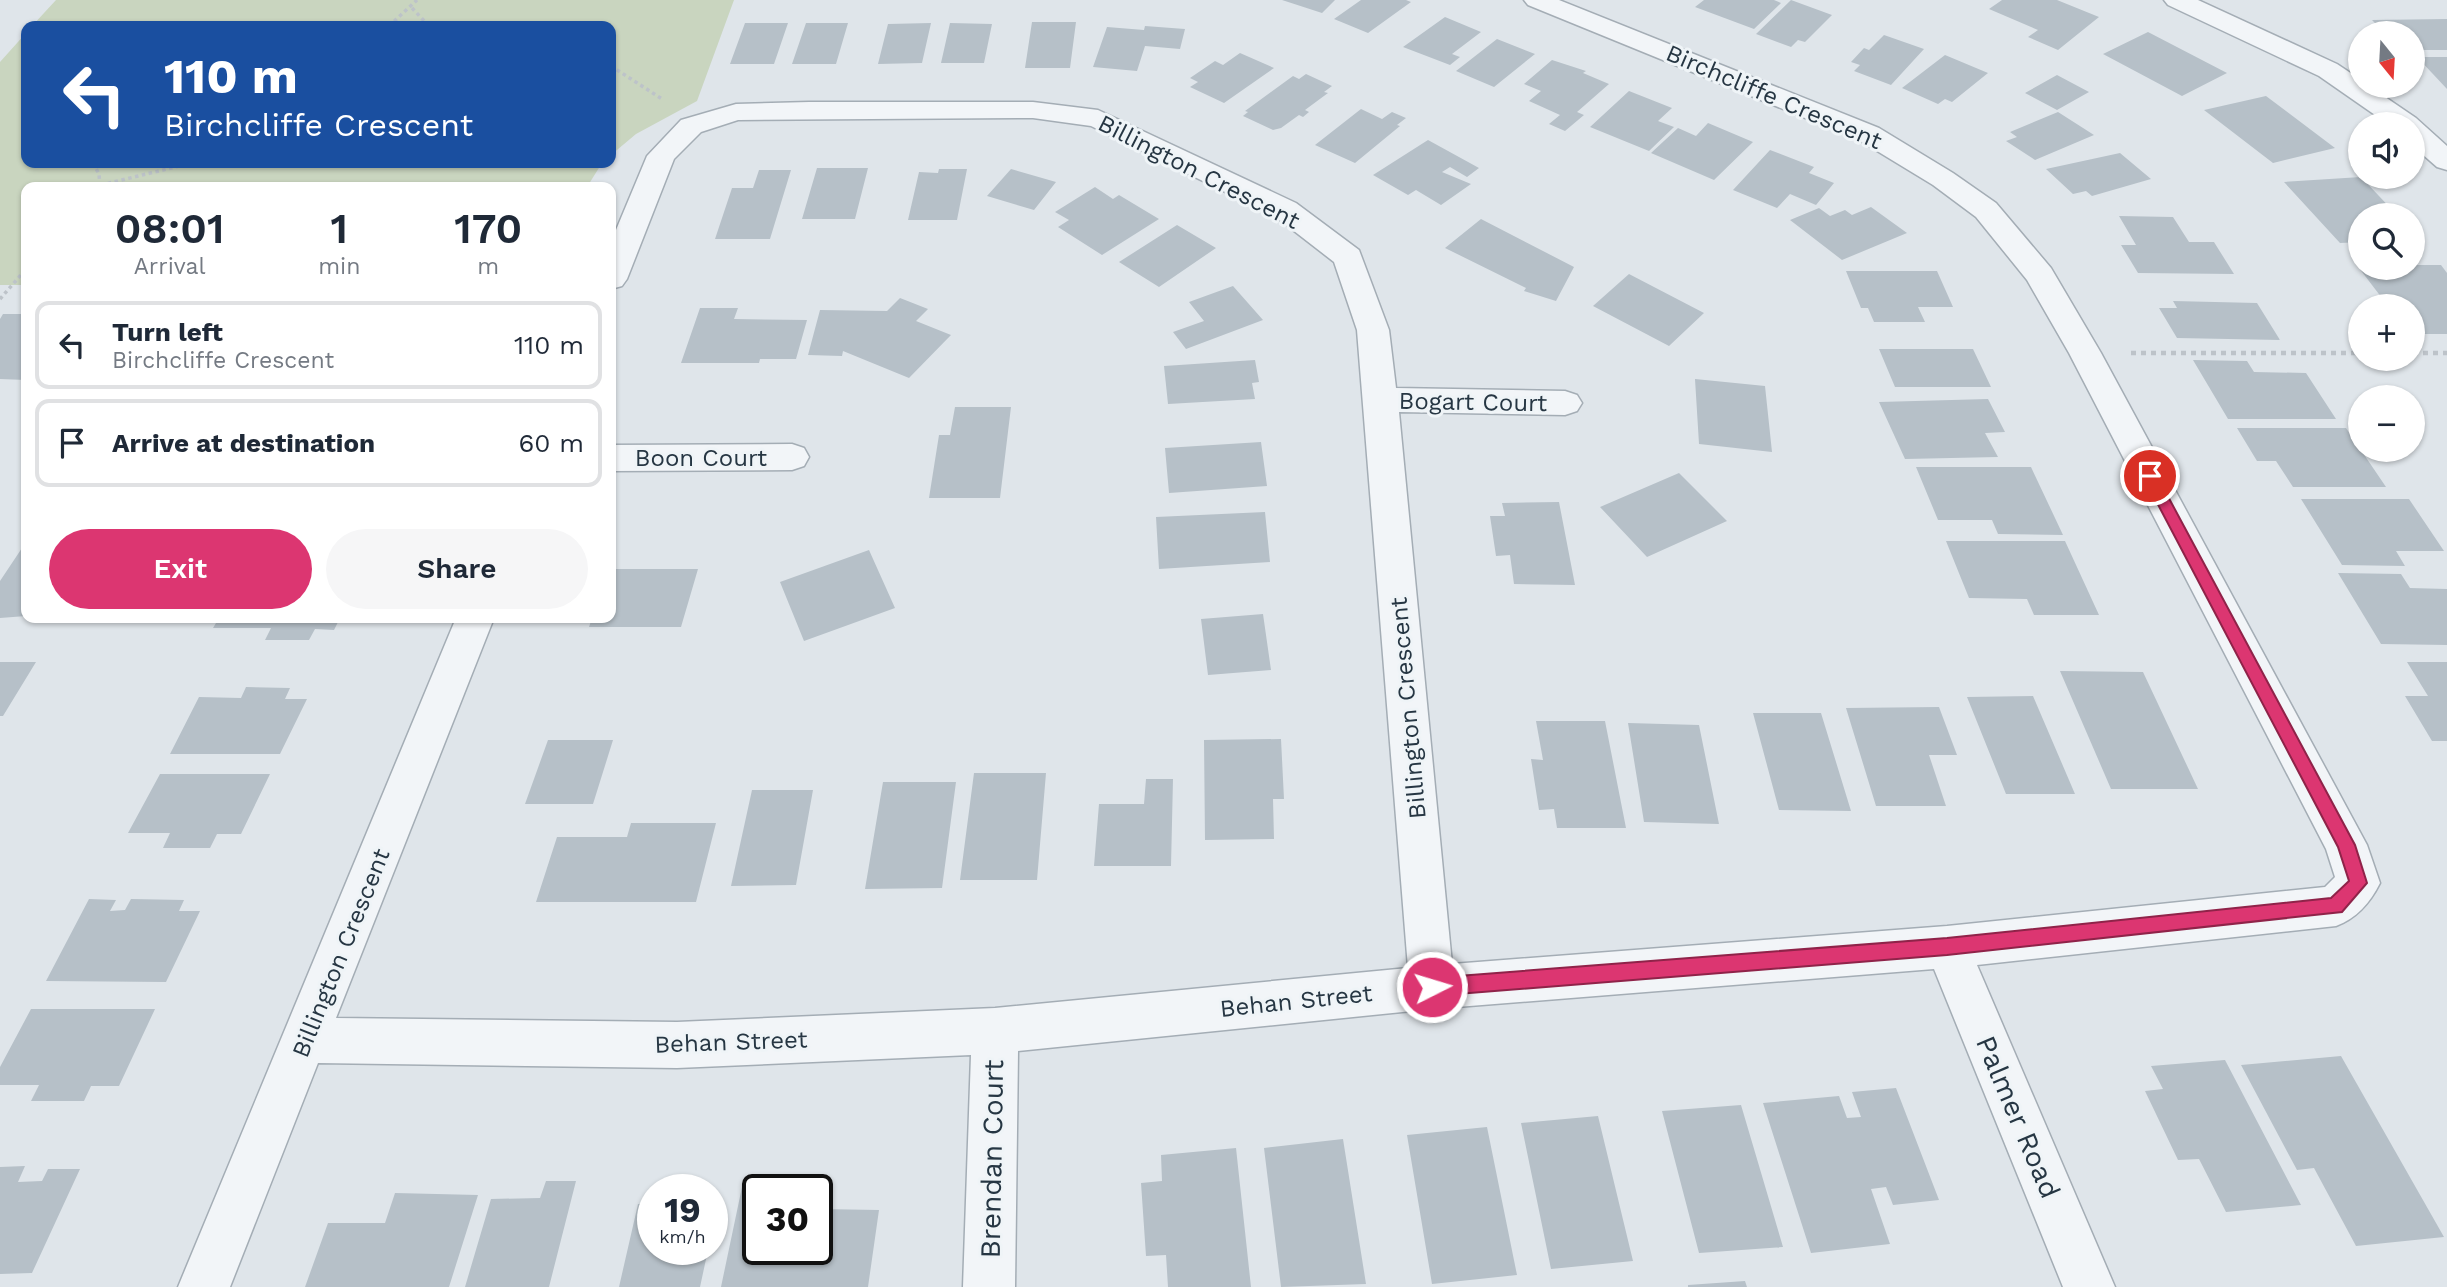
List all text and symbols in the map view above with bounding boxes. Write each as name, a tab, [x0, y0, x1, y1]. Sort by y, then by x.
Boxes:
north arrow	[2348, 21, 2426, 98]
map controls	[2348, 21, 2425, 462]
street label: Birchcliffe Crescent	[1662, 39, 1886, 155]
text: 110 m	[164, 47, 298, 105]
icon: left	[49, 49, 140, 140]
text: Birchcliffe Crescent	[164, 106, 473, 144]
street label: Billington Crescent	[1093, 109, 1305, 235]
button: sound	[2348, 112, 2425, 189]
button: search	[2348, 203, 2425, 280]
text: 08:01	[115, 204, 224, 253]
text: 1	[331, 204, 348, 253]
text: 170	[454, 204, 522, 253]
text: Arrival	[134, 253, 205, 280]
text: min	[318, 253, 360, 280]
text: m	[477, 253, 499, 280]
button: +	[2348, 294, 2425, 371]
text: Turn left	[112, 317, 223, 347]
icon: left	[53, 326, 91, 364]
text: 110 m	[514, 330, 584, 360]
text: Birchcliffe Crescent	[112, 347, 334, 374]
button: −	[2348, 385, 2425, 462]
street label: Bogart Court	[1398, 387, 1548, 417]
icon: arrive	[53, 424, 91, 462]
text: Arrive at destination	[112, 428, 375, 458]
text: 60 m	[518, 428, 584, 458]
street label: Boon Court	[635, 444, 767, 472]
pin	[2120, 446, 2180, 506]
icon: arrive	[2131, 457, 2169, 495]
button: Exit	[49, 529, 312, 609]
button: Share	[326, 529, 588, 609]
street label: Billington Crescent	[1384, 596, 1432, 820]
street label: Billington Crescent	[286, 845, 396, 1061]
position arrow	[1395, 950, 1469, 1024]
street label: Behan Street	[1218, 979, 1374, 1023]
street label: Behan Street	[654, 1025, 808, 1059]
street label: Palmer Road	[1969, 1031, 2067, 1203]
street label: Brendan Court	[974, 1059, 1010, 1259]
speed limit sign: 30	[742, 1174, 833, 1265]
text: 19	[664, 1189, 701, 1231]
text: km/h	[659, 1226, 706, 1247]

